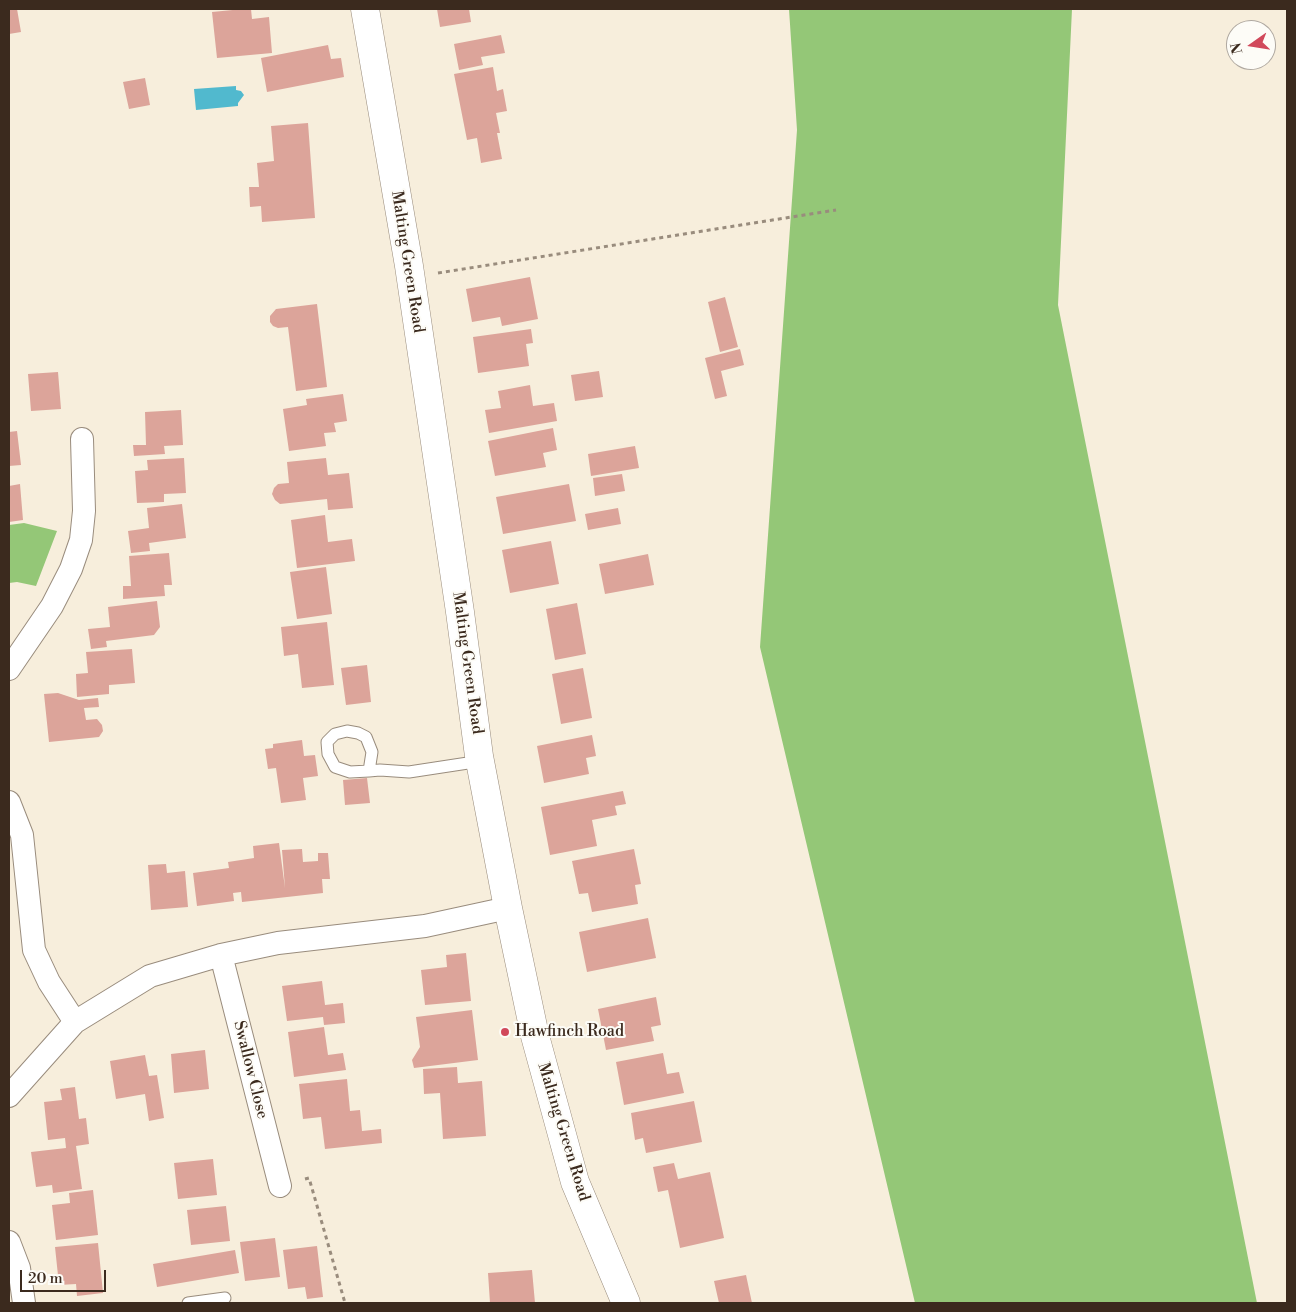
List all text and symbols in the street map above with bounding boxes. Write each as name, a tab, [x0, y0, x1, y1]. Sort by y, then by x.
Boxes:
north arrow	[1226, 20, 1276, 70]
text: N	[1227, 41, 1247, 56]
street label: Malting Green Road	[386, 190, 428, 334]
street label: Malting Green Road	[447, 591, 487, 735]
street label: Swallow Close	[229, 1019, 271, 1121]
place label: Hawfinch Road	[515, 1022, 624, 1042]
marker: Hawfinch Road	[499, 1026, 511, 1038]
street label: Malting Green Road	[533, 1060, 593, 1204]
scale bar	[22, 1260, 109, 1292]
text: 20 m	[28, 1269, 63, 1288]

